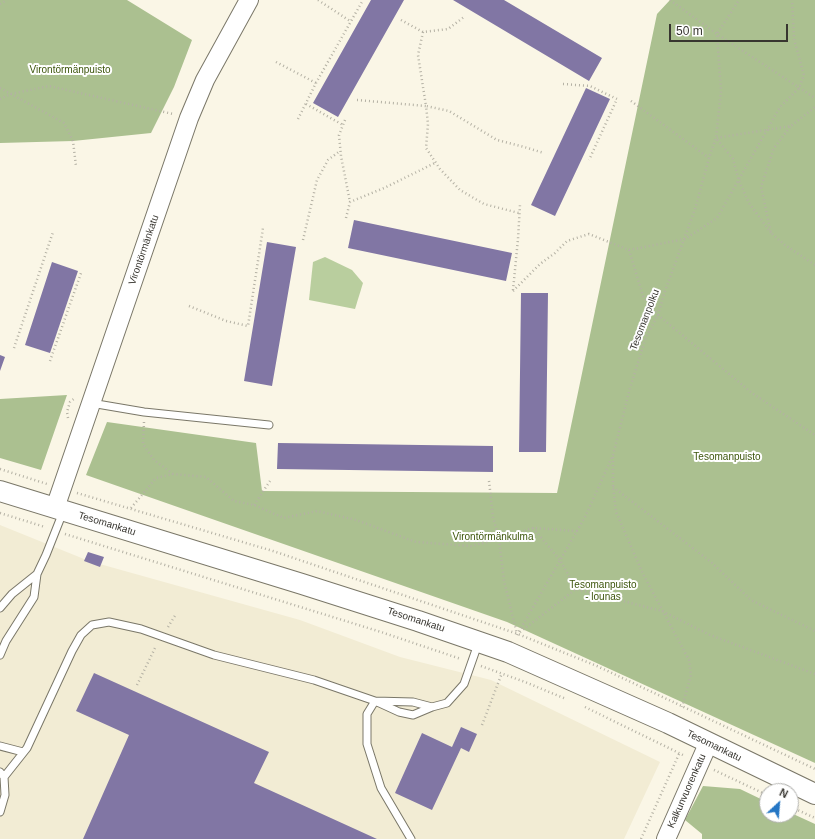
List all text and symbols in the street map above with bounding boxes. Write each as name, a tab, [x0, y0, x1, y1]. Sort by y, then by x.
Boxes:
scale bar	[671, 16, 790, 42]
text: 50 m	[676, 24, 703, 38]
park label: Virontörmänpuisto	[30, 64, 110, 76]
street label: Virontörmänkatu	[126, 213, 162, 287]
street label: Tesomanpolku	[628, 288, 662, 352]
park label: Tesomanpuisto	[693, 451, 761, 463]
street label: Tesomankatu	[77, 510, 137, 538]
park label: Virontörmänkulma	[453, 531, 533, 543]
park label: Tesomanpuisto - lounas	[569, 579, 637, 602]
street label: Tesomankatu	[386, 605, 446, 635]
street label: Tesomankatu	[685, 728, 743, 764]
street label: Kalkunvuorenkatu	[665, 752, 709, 830]
north arrow	[759, 783, 799, 823]
text: N	[778, 786, 790, 800]

